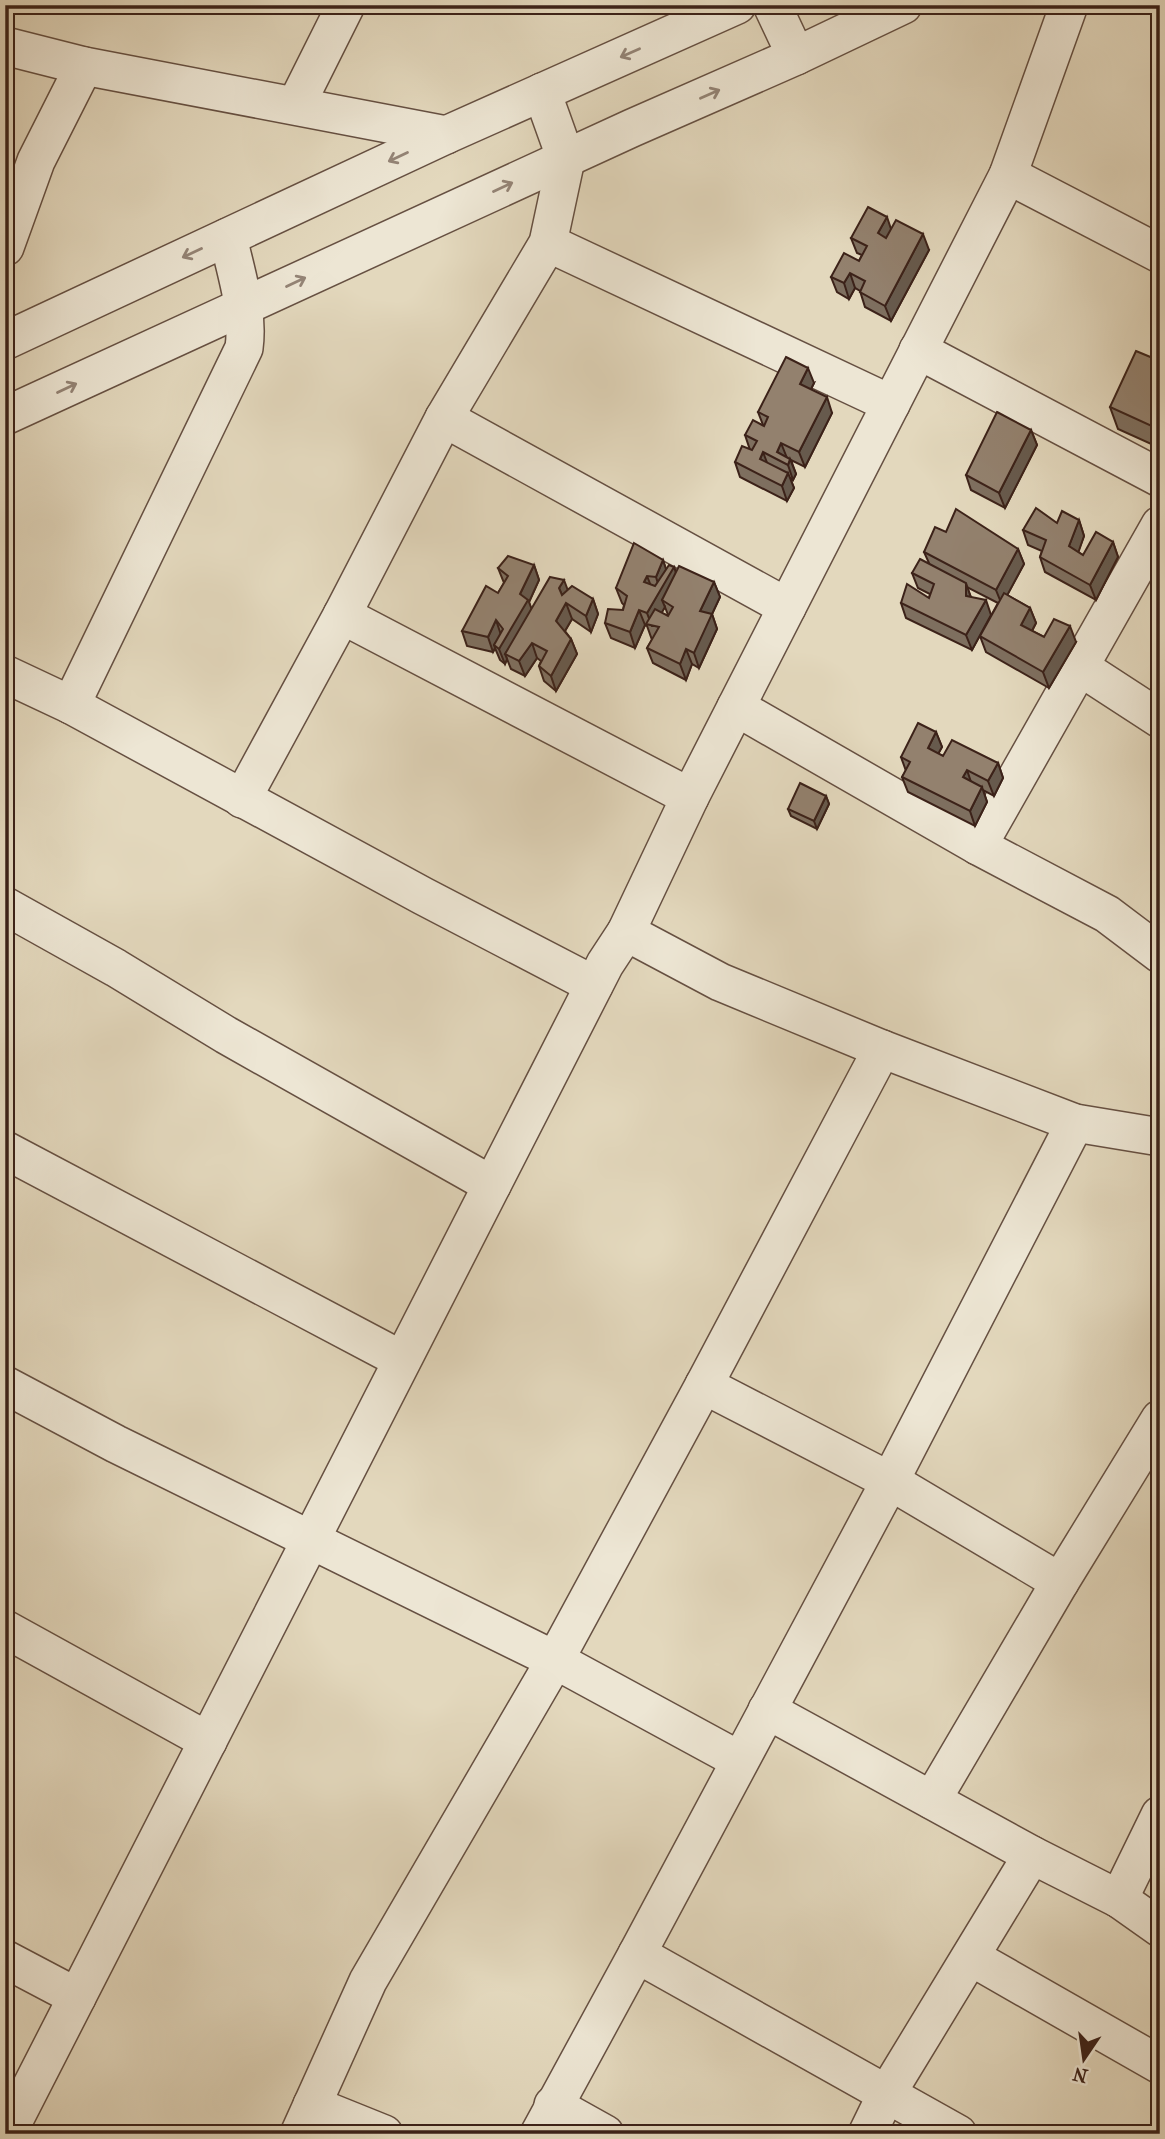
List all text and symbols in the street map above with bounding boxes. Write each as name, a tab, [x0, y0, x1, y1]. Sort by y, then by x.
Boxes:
one-way arrow	[620, 47, 641, 60]
one-way arrow	[699, 87, 720, 100]
one-way arrow	[388, 151, 409, 165]
one-way arrow	[492, 180, 513, 194]
one-way arrow	[182, 247, 203, 261]
one-way arrow	[285, 275, 306, 288]
one-way arrow	[56, 381, 77, 394]
north arrow	[1050, 2024, 1120, 2094]
text: N	[1070, 2062, 1090, 2087]

